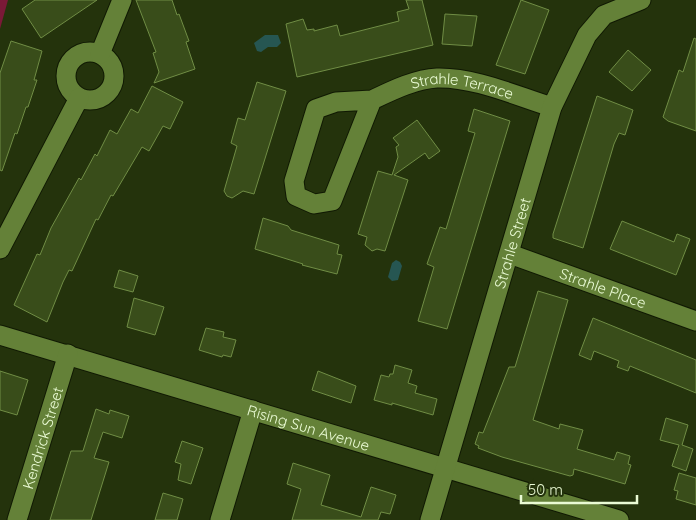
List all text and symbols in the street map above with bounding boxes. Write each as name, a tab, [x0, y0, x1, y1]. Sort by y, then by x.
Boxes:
street label: Strahle Terrace	[408, 68, 516, 103]
street label: Strahle Street	[489, 195, 534, 290]
street label: Strahle Place	[557, 263, 649, 312]
street label: Kendrick Street	[18, 384, 67, 491]
street label: Rising Sun Avenue	[245, 400, 372, 454]
scale bar	[521, 472, 637, 504]
text: 50 m	[528, 480, 563, 499]

